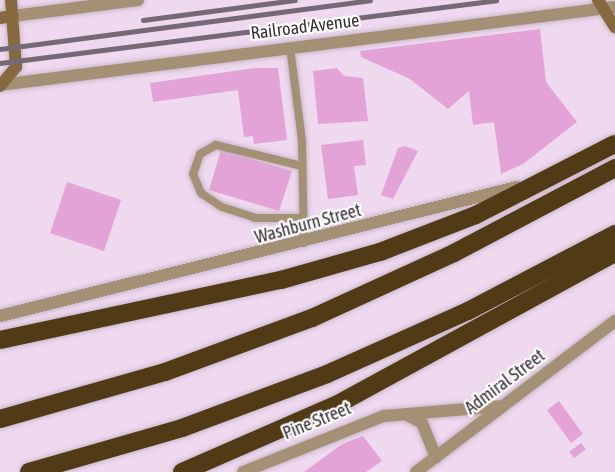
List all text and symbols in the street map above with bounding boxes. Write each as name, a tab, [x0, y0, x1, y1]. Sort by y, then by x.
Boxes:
street label: Railroad Avenue	[249, 10, 361, 44]
street label: Washburn Street	[252, 199, 364, 249]
street label: Admiral Street	[461, 345, 549, 419]
street label: Pine Street	[280, 398, 354, 444]

